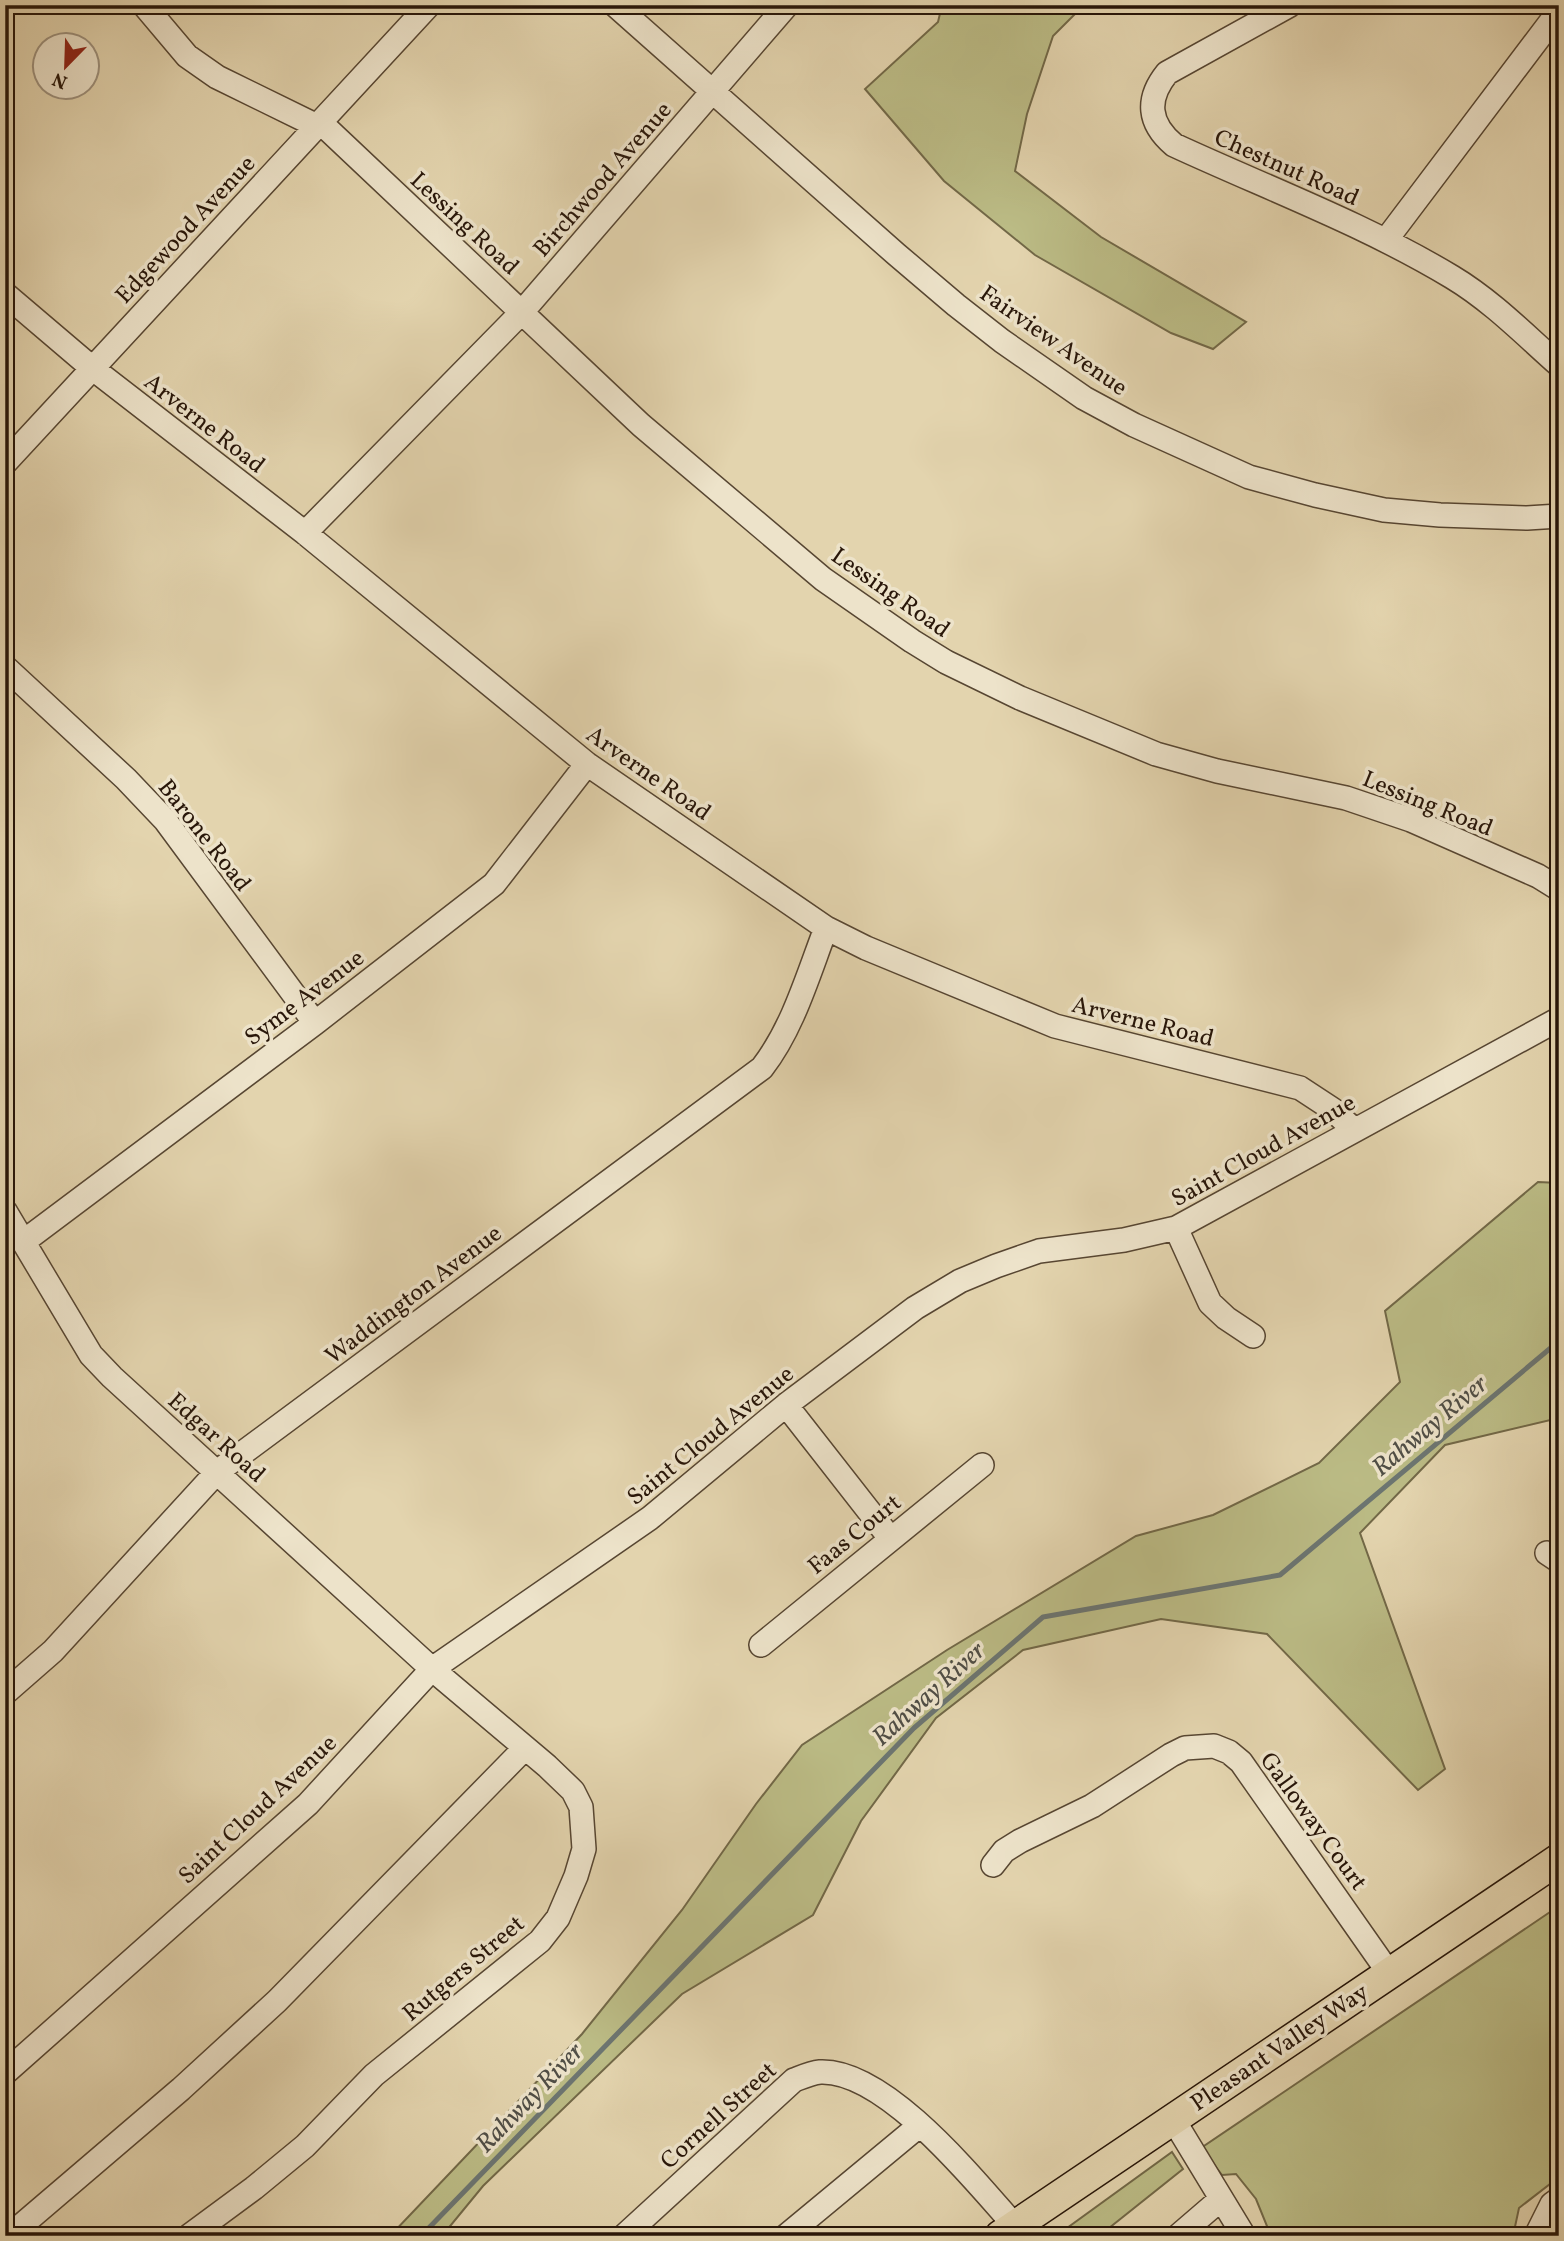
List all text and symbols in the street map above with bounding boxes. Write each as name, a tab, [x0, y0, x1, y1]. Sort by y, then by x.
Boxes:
north arrow	[32, 32, 102, 102]
text: N	[49, 65, 72, 94]
street label: Birchwood Avenue	[526, 95, 681, 266]
street label: Chestnut Road	[1208, 122, 1364, 216]
street label: Edgewood Avenue	[109, 149, 264, 312]
street label: Lessing Road	[402, 165, 526, 284]
street label: Fairview Avenue	[972, 278, 1134, 405]
street label: Arverne Road	[136, 366, 272, 483]
street label: Lessing Road	[824, 540, 956, 647]
street label: Arverne Road	[579, 719, 717, 830]
street label: Lessing Road	[1357, 763, 1498, 846]
street label: Barone Road	[149, 773, 258, 900]
street label: Syme Avenue	[238, 942, 372, 1055]
street label: Arverne Road	[1068, 989, 1217, 1057]
street label: Saint Cloud Avenue	[1166, 1087, 1362, 1217]
street label: Waddington Avenue	[319, 1218, 510, 1374]
street label: Saint Cloud Avenue	[621, 1359, 802, 1515]
water label: Rahway River	[1365, 1367, 1496, 1486]
street label: Edgar Road	[159, 1385, 272, 1492]
street label: Faas Court	[801, 1487, 909, 1584]
water label: Rahway River	[865, 1634, 994, 1755]
street label: Saint Cloud Avenue	[171, 1728, 345, 1893]
street label: Galloway Court	[1251, 1746, 1374, 1898]
street label: Rutgers Street	[396, 1908, 533, 2031]
street label: Pleasant Valley Way	[1184, 1976, 1376, 2121]
water label: Rahway River	[468, 2035, 593, 2162]
street label: Cornell Street	[654, 2055, 785, 2178]

